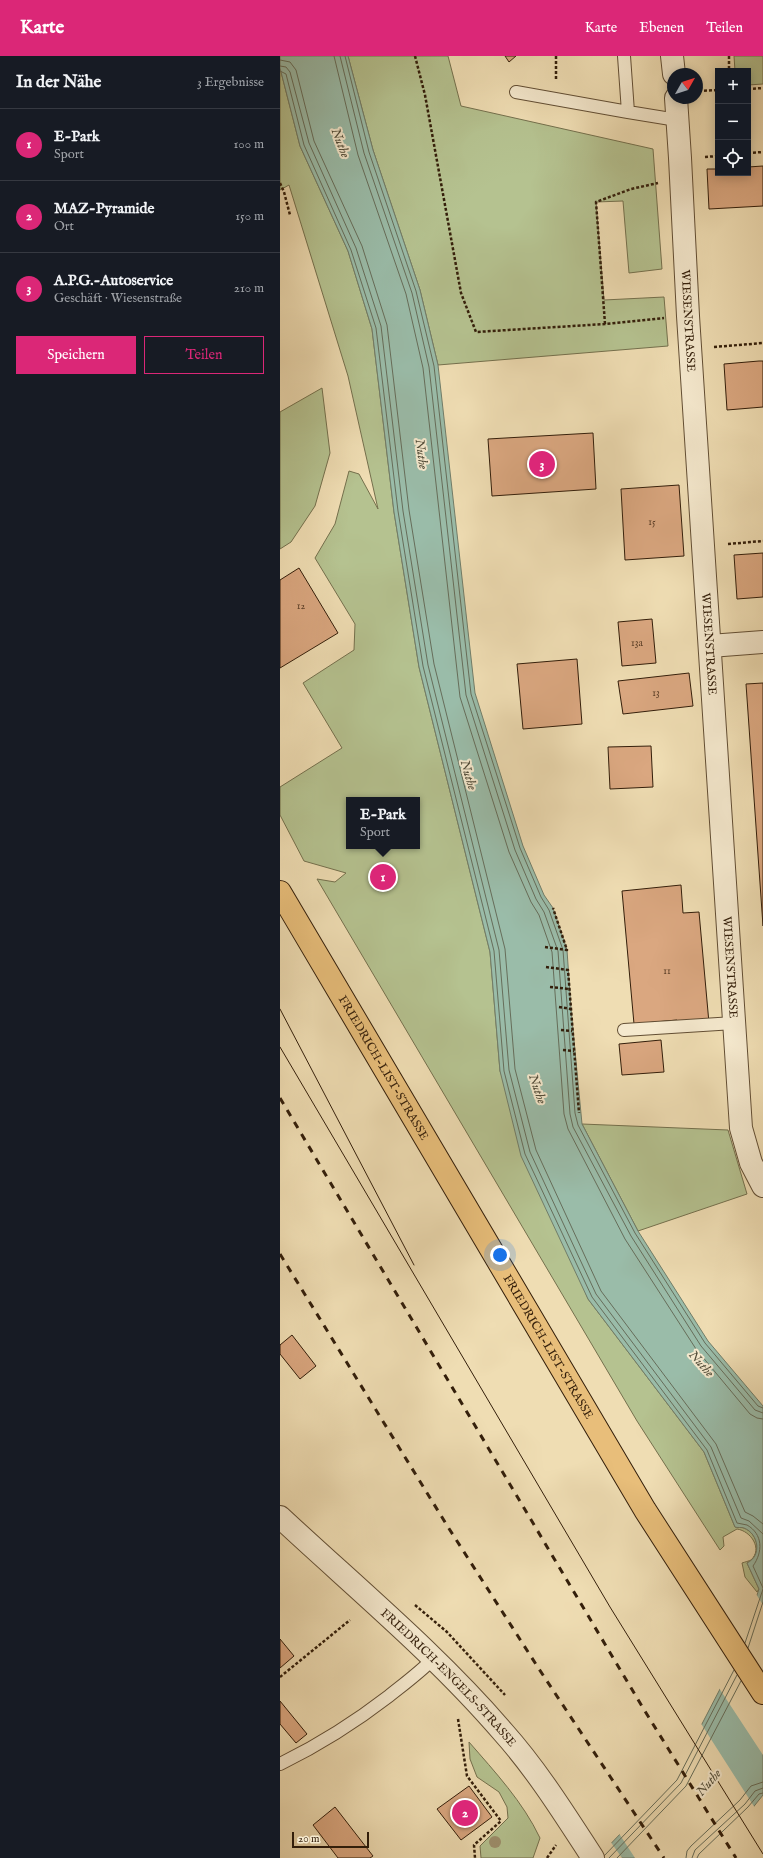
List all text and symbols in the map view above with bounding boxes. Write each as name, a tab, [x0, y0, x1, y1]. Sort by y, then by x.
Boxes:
text: Karte	[20, 16, 64, 40]
text: Karte	[585, 19, 617, 37]
text: Ebenen	[639, 19, 684, 37]
text: Teilen	[706, 19, 743, 37]
north arrow	[667, 68, 703, 104]
map controls	[715, 68, 751, 176]
button: +	[715, 68, 751, 104]
text: In der Nähe	[16, 72, 101, 93]
text: 3 Ergebnisse	[197, 74, 264, 91]
button: −	[715, 104, 751, 140]
water label: Nuthe	[327, 126, 354, 161]
text: E-Park	[54, 127, 100, 146]
text: 1	[27, 136, 31, 153]
text: 100 m	[234, 136, 264, 153]
button: locate	[715, 140, 751, 176]
text: Sport	[54, 146, 84, 163]
text: MAZ-Pyramide	[54, 199, 154, 218]
text: 2	[26, 208, 32, 225]
text: 150 m	[235, 208, 264, 225]
text: Ort	[54, 218, 74, 235]
street label: WIESENSTRASSE	[678, 269, 699, 372]
text: A.P.G.-Autoservice	[54, 271, 173, 290]
text: 3	[27, 280, 31, 297]
text: 210 m	[234, 280, 264, 297]
text: Geschäft · Wiesenstraße	[54, 290, 182, 307]
button: Speichern	[16, 336, 136, 374]
button: Teilen	[144, 336, 264, 374]
water label: Nuthe	[410, 438, 432, 471]
pin: 3	[529, 449, 555, 479]
house number: 15	[648, 516, 656, 529]
street label: WIESENSTRASSE	[699, 592, 720, 696]
house number: 12	[297, 600, 306, 613]
house number: 13a	[631, 637, 644, 650]
house number: 13	[652, 687, 660, 700]
water label: Nuthe	[456, 758, 481, 793]
popup	[346, 797, 420, 849]
text: E-Park	[360, 805, 406, 824]
text: Sport	[360, 824, 390, 841]
pin: 1	[370, 862, 396, 892]
street label: WIESENSTRASSE	[720, 916, 741, 1019]
house number: 11	[663, 965, 671, 978]
street label: FRIEDRICH-LIST-STRASSE	[335, 993, 432, 1143]
water label: Nuthe	[524, 1072, 550, 1107]
your location	[490, 1245, 510, 1265]
street label: FRIEDRICH-LIST-STRASSE	[500, 1272, 597, 1422]
water label: Nuthe	[684, 1347, 718, 1382]
street label: FRIEDRICH-ENGELS-STRASSE	[378, 1605, 520, 1750]
water label: Nuthe	[693, 1765, 726, 1800]
pin: 2	[452, 1798, 478, 1828]
scale bar	[292, 1830, 369, 1849]
text: 20 m	[298, 1832, 319, 1846]

